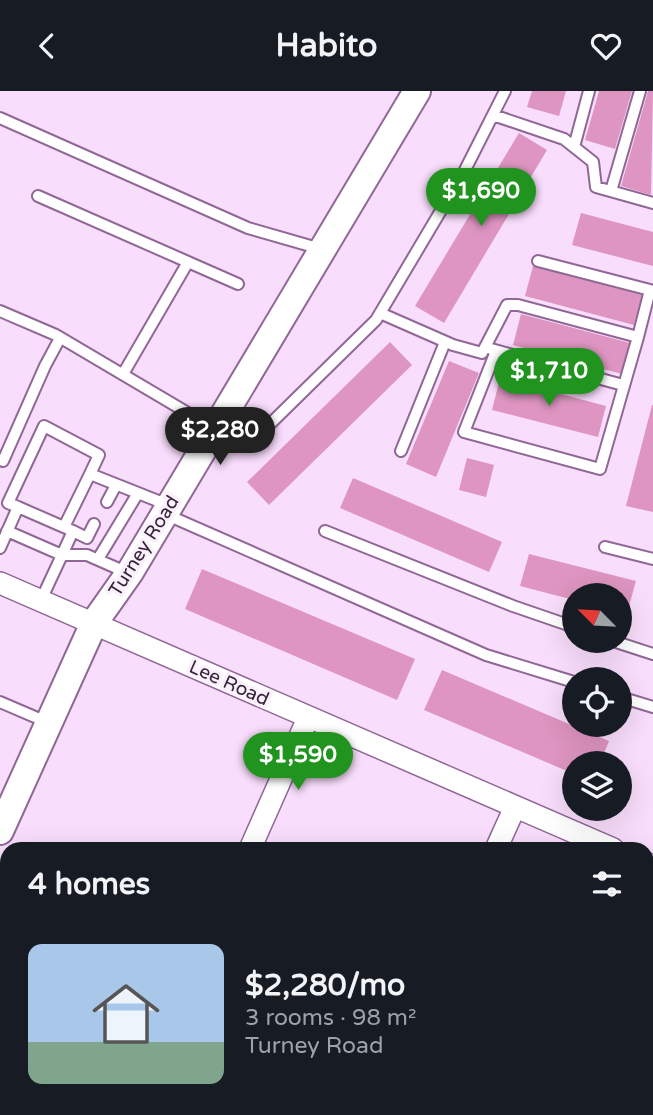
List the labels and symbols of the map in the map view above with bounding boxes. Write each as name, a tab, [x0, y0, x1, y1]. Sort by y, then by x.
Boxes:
pin: $1,690	[424, 169, 538, 228]
pin: $1,710	[492, 349, 606, 408]
pin: $2,280	[163, 407, 277, 467]
street label: Turney Road	[104, 492, 184, 600]
north arrow	[562, 583, 632, 653]
street label: Lee Road	[186, 656, 272, 710]
pin: $1,590	[241, 733, 355, 792]

